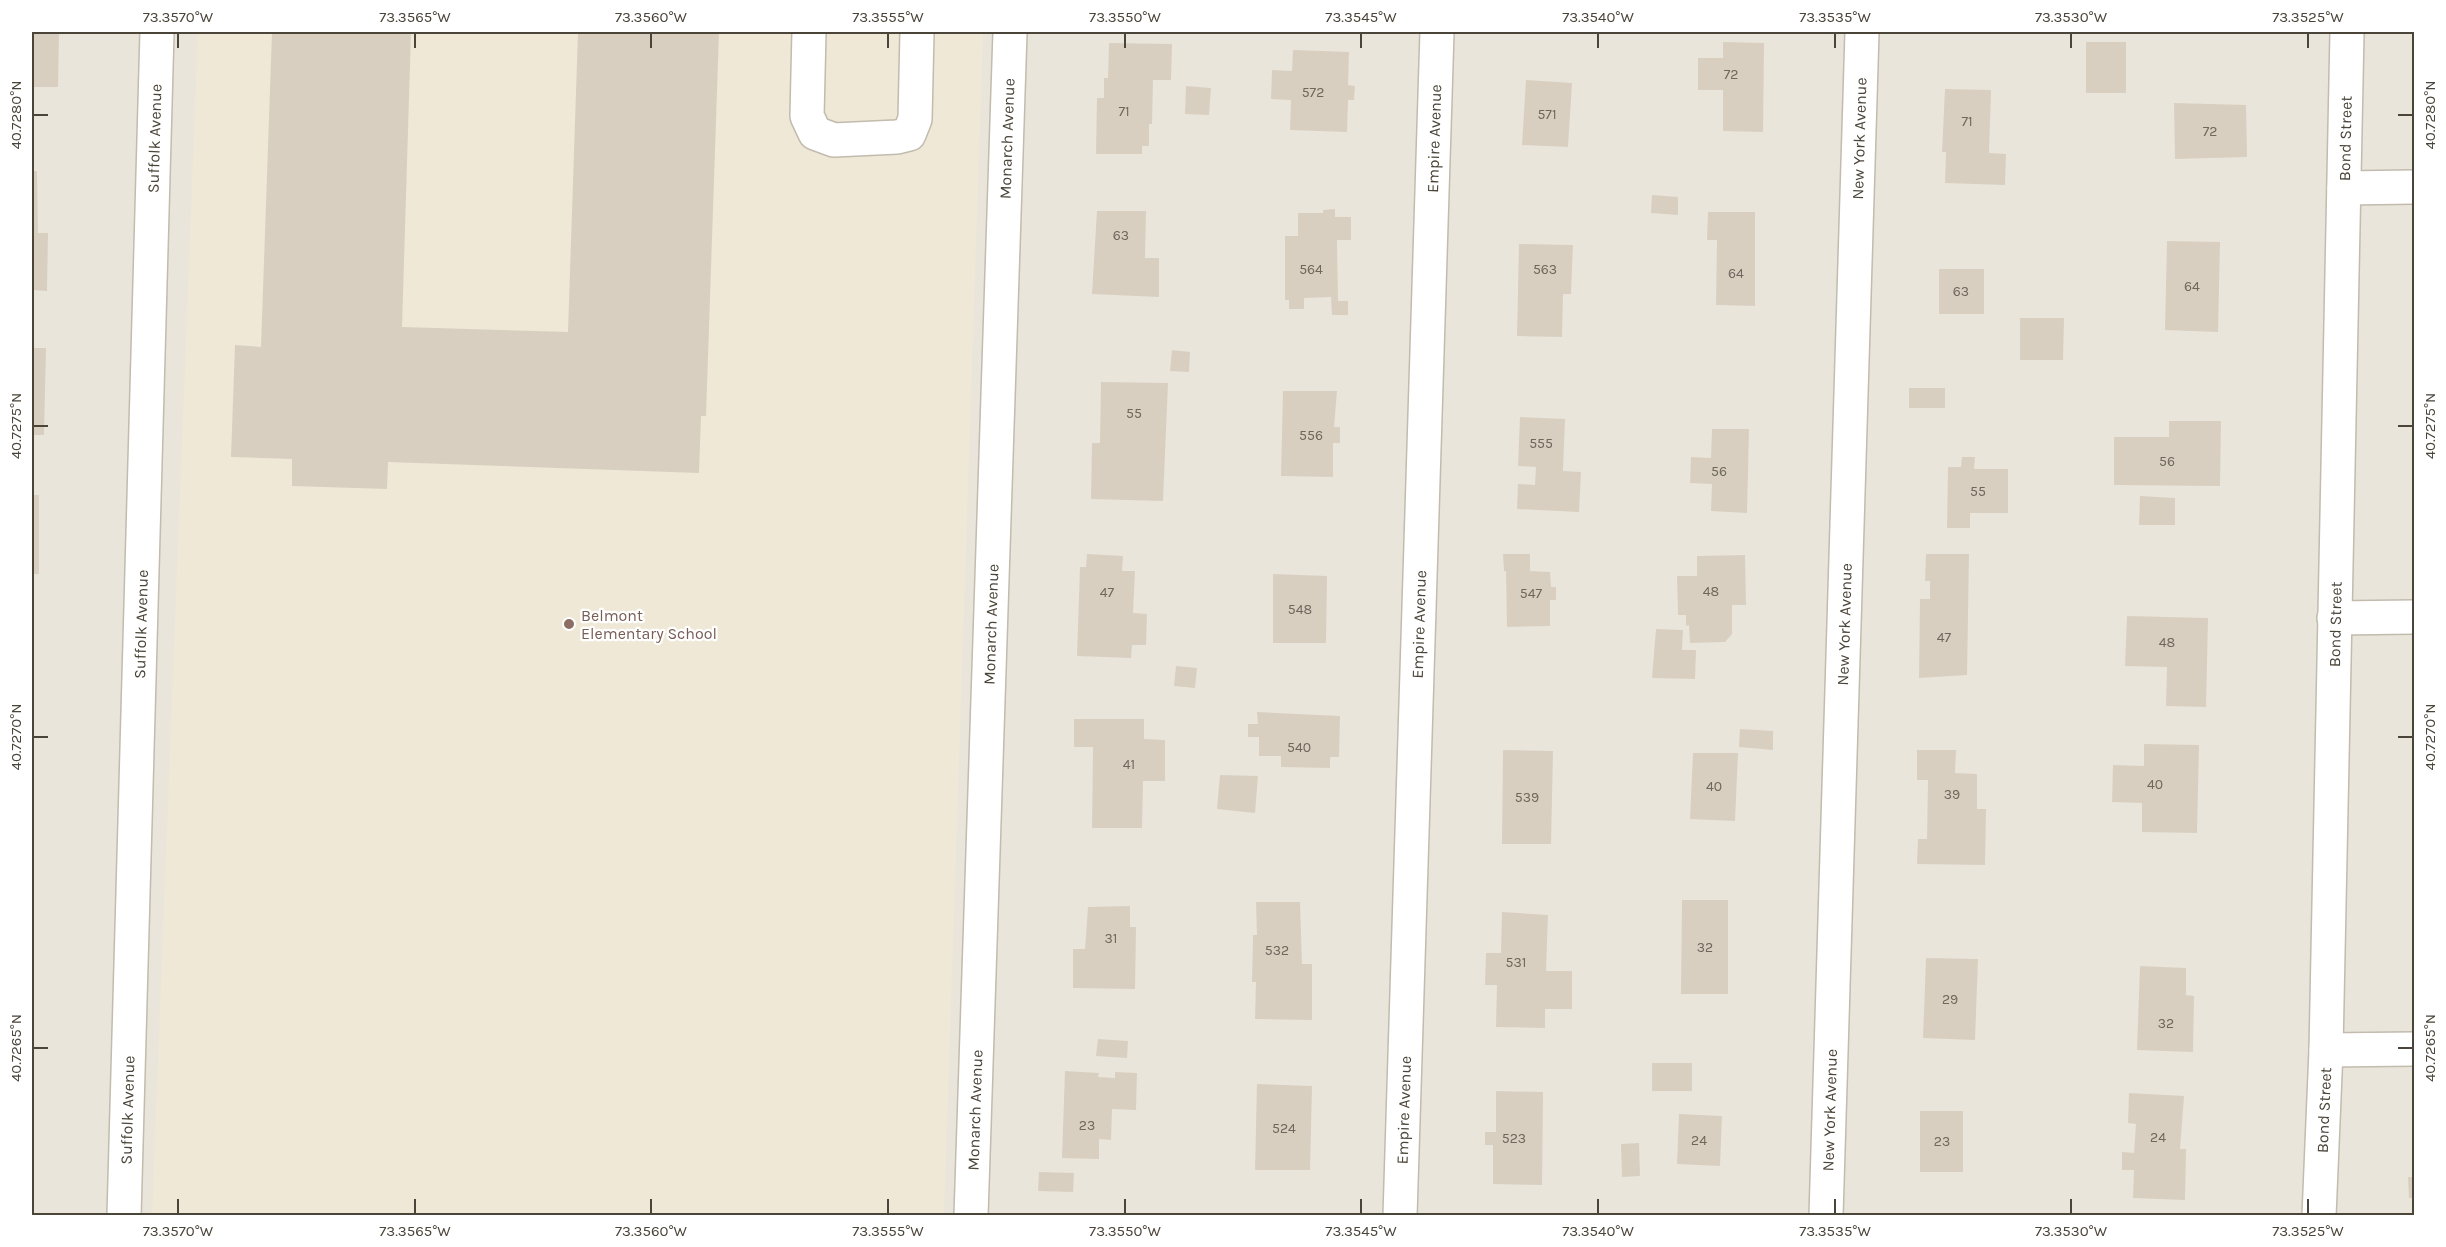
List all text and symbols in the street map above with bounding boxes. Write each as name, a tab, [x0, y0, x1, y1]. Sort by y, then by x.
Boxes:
text: 73.3570°W	[143, 8, 214, 26]
text: 73.3565°W	[379, 8, 451, 26]
text: 73.3560°W	[615, 8, 688, 26]
text: 73.3555°W	[852, 8, 924, 26]
text: 73.3550°W	[1089, 8, 1161, 26]
text: 73.3545°W	[1325, 8, 1397, 26]
text: 73.3540°W	[1562, 8, 1634, 26]
text: 73.3535°W	[1799, 8, 1871, 26]
text: 73.3530°W	[2035, 8, 2108, 26]
text: 73.3525°W	[2272, 8, 2344, 26]
house number: 72	[1724, 66, 1738, 83]
street label: New York Avenue	[1847, 77, 1870, 200]
street label: Monarch Avenue	[995, 78, 1018, 199]
text: 40.7280°N	[7, 80, 25, 150]
text: 40.7280°N	[2421, 80, 2439, 150]
street label: Suffolk Avenue	[143, 84, 165, 193]
house number: 572	[1302, 84, 1324, 101]
street label: Empire Avenue	[1422, 84, 1445, 193]
street label: Bond Street	[2334, 95, 2355, 181]
house number: 71	[1118, 103, 1130, 120]
house number: 571	[1537, 106, 1557, 123]
house number: 71	[1961, 113, 1973, 130]
house number: 72	[2203, 123, 2217, 140]
house number: 63	[1113, 227, 1129, 244]
house number: 564	[1299, 261, 1323, 278]
house number: 563	[1533, 261, 1557, 278]
house number: 64	[1728, 265, 1744, 282]
house number: 64	[2184, 278, 2200, 295]
house number: 63	[1953, 283, 1969, 300]
text: 40.7275°N	[7, 393, 25, 459]
text: 40.7275°N	[2421, 393, 2439, 459]
house number: 55	[1126, 405, 1142, 422]
house number: 556	[1299, 427, 1323, 444]
house number: 555	[1529, 435, 1553, 452]
house number: 56	[2159, 453, 2175, 470]
house number: 56	[1711, 463, 1727, 480]
house number: 55	[1970, 483, 1986, 500]
street label: New York Avenue	[1833, 563, 1855, 686]
street label: Monarch Avenue	[979, 564, 1002, 685]
street label: Suffolk Avenue	[129, 569, 152, 679]
street label: Empire Avenue	[1407, 570, 1430, 679]
street label: Bond Street	[2324, 581, 2345, 667]
house number: 48	[1703, 583, 1719, 600]
house number: 47	[1100, 584, 1115, 601]
house number: 547	[1520, 585, 1543, 602]
house number: 548	[1288, 601, 1312, 618]
place label: Belmont Elementary School	[581, 606, 717, 643]
marker: Belmont Elementary School	[562, 617, 576, 631]
house number: 47	[1937, 629, 1952, 646]
house number: 48	[2159, 634, 2175, 651]
text: 40.7270°N	[7, 703, 25, 771]
text: 40.7270°N	[2421, 703, 2439, 771]
house number: 540	[1287, 739, 1311, 756]
house number: 41	[1123, 756, 1135, 773]
house number: 40	[2147, 776, 2163, 793]
house number: 40	[1706, 778, 1722, 795]
house number: 39	[1944, 786, 1960, 803]
house number: 539	[1515, 789, 1539, 806]
house number: 31	[1105, 930, 1117, 947]
house number: 32	[1697, 939, 1713, 956]
house number: 532	[1265, 942, 1289, 959]
house number: 531	[1506, 954, 1526, 971]
house number: 29	[1942, 991, 1958, 1008]
text: 40.7265°N	[7, 1014, 25, 1082]
text: 40.7265°N	[2421, 1014, 2439, 1082]
house number: 32	[2158, 1015, 2174, 1032]
street label: Monarch Avenue	[963, 1049, 986, 1171]
street label: New York Avenue	[1818, 1049, 1841, 1172]
street label: Suffolk Avenue	[116, 1055, 138, 1165]
street label: Empire Avenue	[1392, 1055, 1415, 1165]
street label: Bond Street	[2312, 1067, 2335, 1153]
house number: 23	[1079, 1117, 1095, 1134]
house number: 524	[1272, 1120, 1296, 1137]
house number: 24	[2150, 1129, 2166, 1146]
house number: 523	[1502, 1130, 1526, 1147]
house number: 24	[1691, 1132, 1707, 1149]
house number: 23	[1934, 1133, 1950, 1150]
text: 73.3570°W	[143, 1222, 214, 1240]
text: 73.3565°W	[379, 1222, 451, 1240]
text: 73.3560°W	[615, 1222, 688, 1240]
text: 73.3555°W	[852, 1222, 924, 1240]
text: 73.3550°W	[1089, 1222, 1161, 1240]
text: 73.3545°W	[1325, 1222, 1397, 1240]
text: 73.3540°W	[1562, 1222, 1634, 1240]
text: 73.3535°W	[1799, 1222, 1871, 1240]
text: 73.3530°W	[2035, 1222, 2108, 1240]
text: 73.3525°W	[2272, 1222, 2344, 1240]

